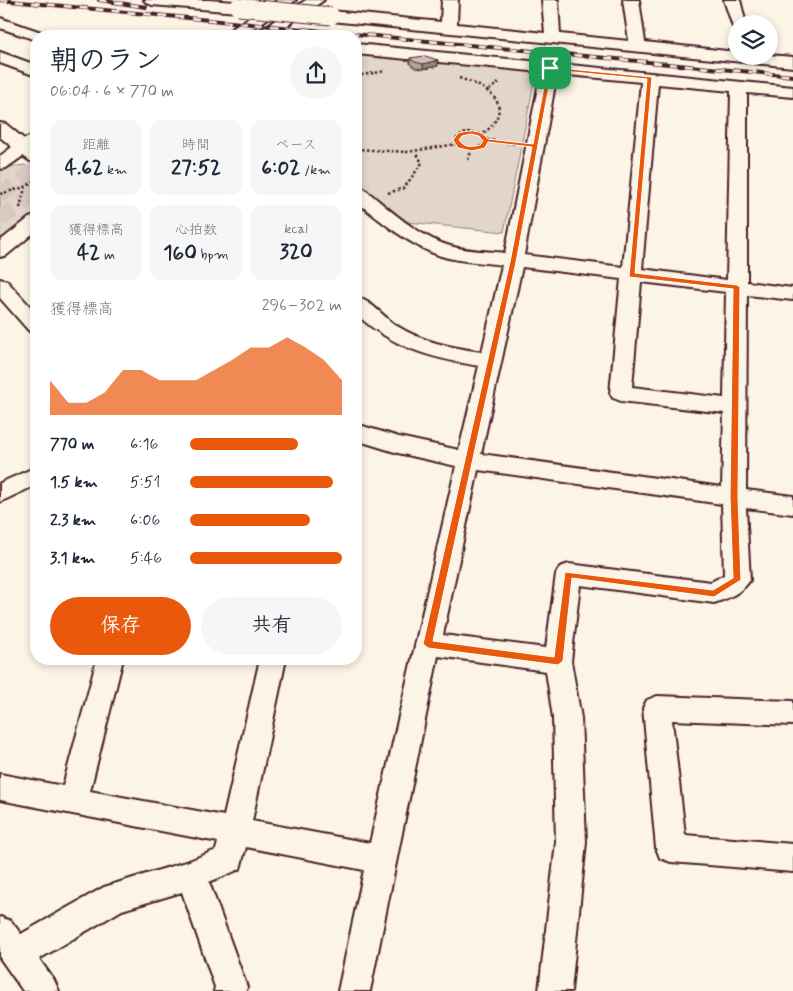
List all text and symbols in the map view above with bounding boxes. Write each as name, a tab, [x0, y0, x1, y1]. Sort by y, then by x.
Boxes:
map controls	[728, 15, 778, 65]
button: layers	[728, 15, 778, 65]
text: 朝のラン	[50, 43, 162, 80]
button: share	[290, 47, 342, 99]
pin	[529, 47, 571, 89]
icon: arrive	[536, 54, 564, 82]
text: 06:04 · 6 × 770 m	[50, 81, 174, 102]
text: 距離	[82, 136, 110, 154]
text: 時間	[182, 136, 210, 154]
text: ペース	[275, 136, 317, 154]
text: 4.62	[65, 154, 103, 182]
text: 27:52	[171, 154, 221, 182]
text: 6:02	[261, 154, 300, 182]
text: km	[103, 161, 127, 179]
text: /km	[300, 161, 331, 179]
text: kcal	[284, 220, 308, 238]
text: 獲得標高	[68, 221, 124, 239]
text: 心拍数	[175, 221, 217, 239]
text: 320	[279, 238, 313, 266]
text: 42	[77, 239, 100, 267]
text: 160	[163, 239, 197, 267]
text: m	[100, 246, 115, 264]
text: bpm	[197, 246, 229, 264]
text: 296–302 m	[262, 295, 342, 316]
text: 獲得標高	[50, 299, 114, 320]
text: 770 m	[50, 434, 94, 455]
text: 6:16	[130, 434, 158, 455]
text: 1.5 km	[50, 472, 98, 493]
text: 5:51	[130, 472, 160, 493]
text: 2.3 km	[50, 510, 96, 531]
text: 6:06	[130, 510, 160, 531]
text: 3.1 km	[50, 548, 95, 569]
text: 5:46	[130, 548, 162, 569]
button: 保存	[50, 597, 191, 655]
button: 共有	[201, 597, 342, 655]

